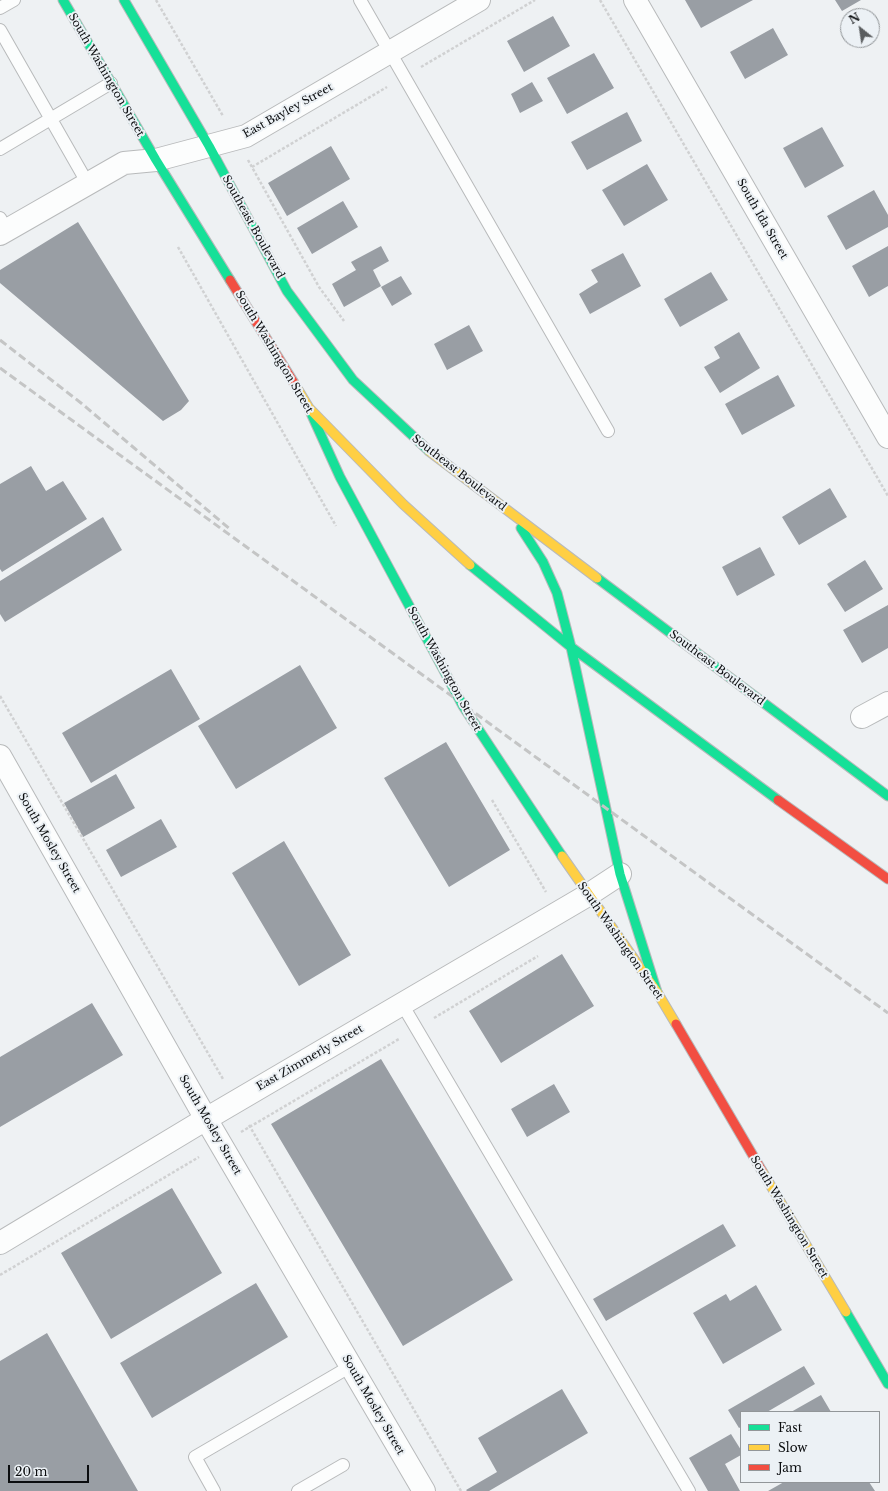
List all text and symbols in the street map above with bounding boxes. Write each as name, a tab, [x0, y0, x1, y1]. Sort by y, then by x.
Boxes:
north arrow	[840, 8, 880, 48]
text: N	[847, 10, 862, 27]
street label: South Washington Street	[65, 11, 147, 139]
street label: East Bayley Street	[241, 81, 335, 141]
street label: Southeast Boulevard	[219, 173, 287, 281]
street label: South Ida Street	[734, 176, 790, 262]
street label: South Washington Street	[232, 288, 316, 416]
street label: Southeast Boulevard	[409, 432, 509, 514]
street label: South Washington Street	[404, 604, 484, 734]
street label: Southeast Boulevard	[667, 628, 767, 708]
street label: South Mosley Street	[15, 791, 83, 895]
street label: South Washington Street	[574, 880, 666, 1002]
street label: East Zimmerly Street	[255, 1022, 365, 1094]
street label: South Mosley Street	[176, 1073, 244, 1177]
street label: South Washington Street	[747, 1153, 831, 1281]
street label: South Mosley Street	[339, 1353, 407, 1457]
legend	[740, 1411, 880, 1483]
text: Fast	[778, 1420, 802, 1435]
text: Slow	[778, 1440, 807, 1455]
scale bar	[10, 1457, 91, 1483]
text: Jam	[778, 1460, 802, 1475]
text: 20 m	[15, 1464, 47, 1479]

